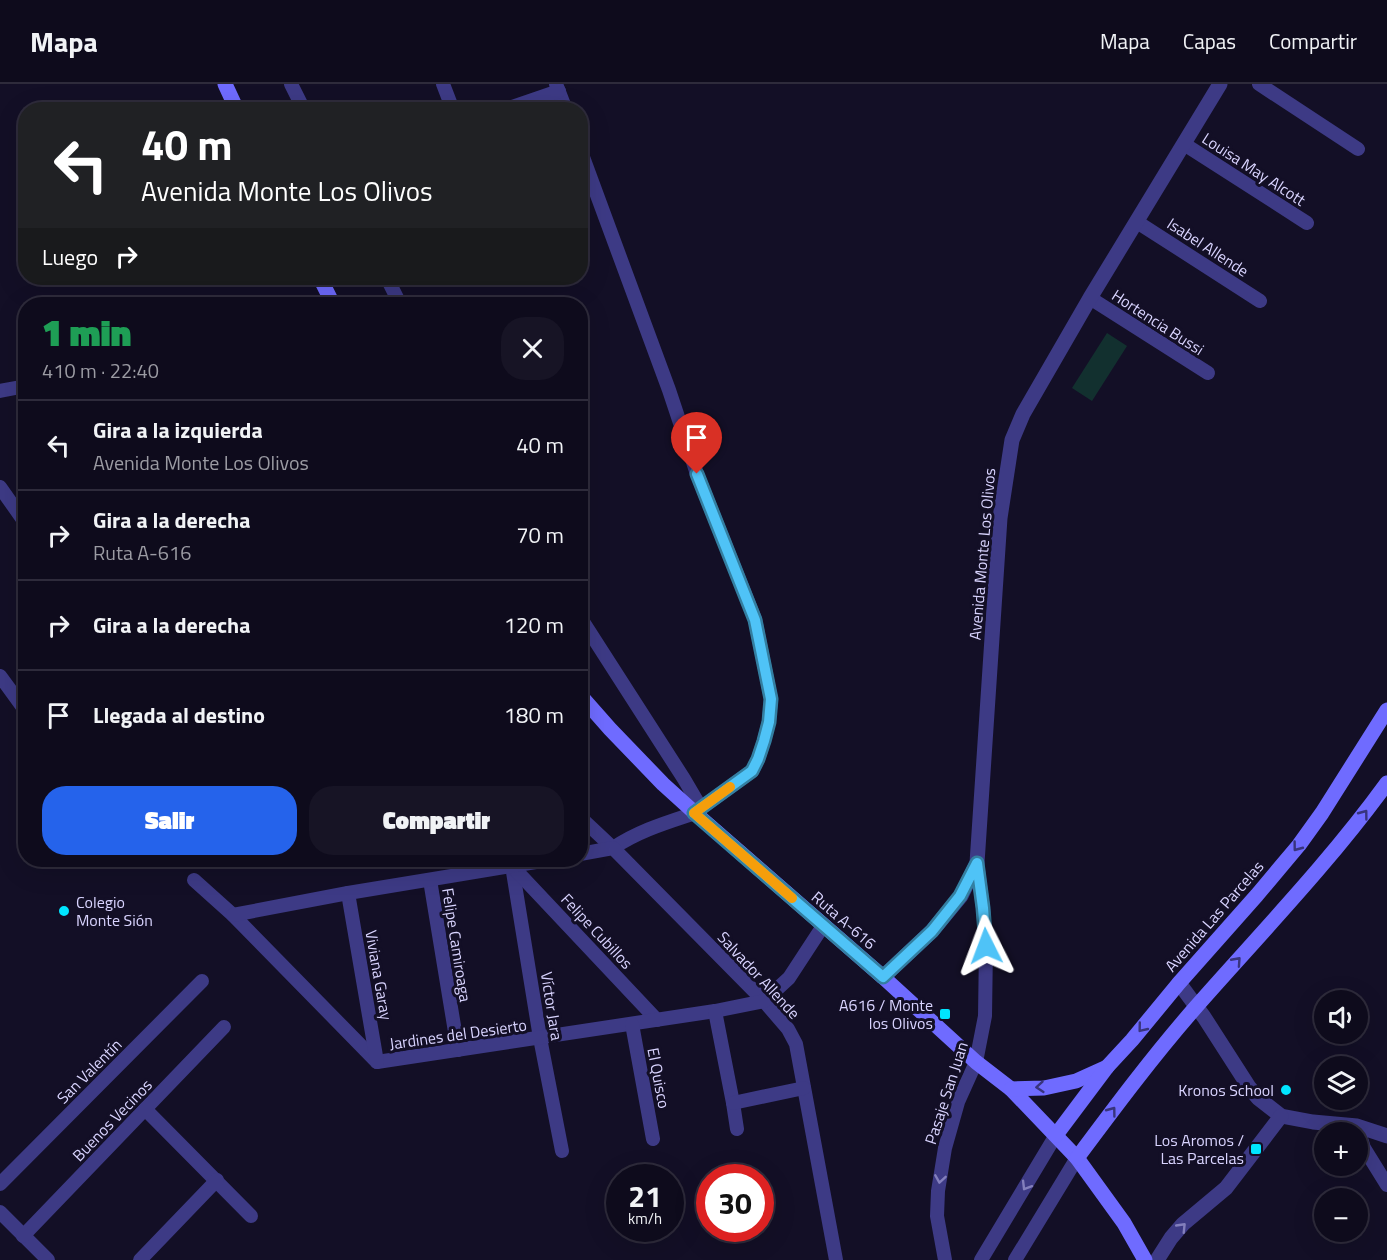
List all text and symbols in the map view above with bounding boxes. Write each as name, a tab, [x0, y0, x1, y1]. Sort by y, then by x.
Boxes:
text: Mapa	[30, 20, 98, 63]
text: Mapa	[1100, 25, 1150, 57]
text: Capas	[1183, 25, 1236, 57]
text: Compartir	[1269, 25, 1357, 57]
text: 40 m	[141, 112, 233, 176]
icon: left	[42, 126, 120, 204]
street label: Louisa May Alcott	[1197, 126, 1311, 212]
text: Avenida Monte Los Olivos	[141, 170, 433, 211]
street label: Isabel Allende	[1162, 212, 1254, 282]
text: Luego	[42, 240, 98, 274]
icon: right	[110, 240, 143, 273]
street label: Hortencia Bussi	[1107, 283, 1209, 361]
text: 1 min	[42, 305, 131, 360]
button: close	[501, 317, 564, 380]
text: 410 m · 22:40	[42, 355, 159, 386]
pin	[671, 412, 722, 474]
text: Gira a la izquierda	[93, 413, 263, 447]
icon: arrive	[680, 421, 713, 454]
text: 40 m	[516, 428, 564, 462]
icon: left	[42, 429, 75, 462]
text: Avenida Monte Los Olivos	[93, 447, 309, 478]
street label: Avenida Monte Los Olivos	[963, 467, 1001, 641]
text: Gira a la derecha	[93, 503, 250, 537]
text: 70 m	[516, 518, 564, 552]
icon: right	[42, 519, 75, 552]
text: Ruta A-616	[93, 537, 191, 568]
text: Gira a la derecha	[93, 608, 250, 642]
text: 120 m	[504, 608, 564, 642]
icon: right	[42, 609, 75, 642]
text: Llegada al destino	[93, 698, 265, 732]
text: 180 m	[504, 698, 564, 732]
icon: arrive	[42, 699, 75, 732]
button: Salir	[42, 786, 297, 855]
button: Compartir	[309, 786, 564, 855]
one-way arrow	[1357, 809, 1368, 820]
one-way arrow	[1293, 840, 1304, 851]
street label: Avenida Las Parcelas	[1159, 855, 1269, 977]
street label: Ruta A-616	[806, 885, 882, 955]
street label: Felipe Camiroaga	[436, 886, 478, 1004]
street label: Felipe Cubillos	[556, 888, 638, 974]
place label: Colegio Monte Sión	[76, 890, 153, 932]
marker: Colegio Monte Sión	[57, 904, 71, 918]
position arrow	[954, 914, 1018, 978]
street label: Salvador Allende	[712, 926, 806, 1024]
street label: Viviana Garay	[359, 928, 399, 1022]
one-way arrow	[1230, 957, 1241, 968]
street label: Víctor Jara	[535, 970, 569, 1042]
map controls	[1314, 990, 1368, 1242]
button: sound	[1314, 990, 1368, 1044]
place label: A616 / Monte los Olivos	[839, 993, 933, 1035]
marker: A616 / Monte los Olivos	[938, 1007, 952, 1021]
street label: Jardines del Desierto	[388, 1012, 528, 1056]
one-way arrow	[1138, 1022, 1149, 1033]
street label: San Valentín	[51, 1033, 127, 1109]
street label: Pasaje San Juan	[918, 1039, 974, 1147]
street label: El Quisco	[641, 1046, 677, 1110]
button: layers	[1314, 1056, 1368, 1110]
street label: Buenos Vecinos	[66, 1073, 158, 1167]
place label: Kronos School	[1178, 1078, 1274, 1102]
one-way arrow	[1035, 1080, 1044, 1093]
marker: Kronos School	[1279, 1083, 1293, 1097]
one-way arrow	[1105, 1106, 1116, 1117]
button: +	[1314, 1122, 1368, 1176]
place label: Los Aromos / Las Parcelas	[1154, 1128, 1244, 1170]
marker: Los Aromos / Las Parcelas	[1249, 1142, 1263, 1156]
speed limit sign: 30	[696, 1164, 774, 1242]
text: 21	[628, 1173, 662, 1219]
one-way arrow	[934, 1174, 947, 1184]
one-way arrow	[1021, 1180, 1033, 1190]
button: −	[1314, 1188, 1368, 1242]
text: km/h	[628, 1207, 662, 1230]
one-way arrow	[1174, 1223, 1185, 1234]

